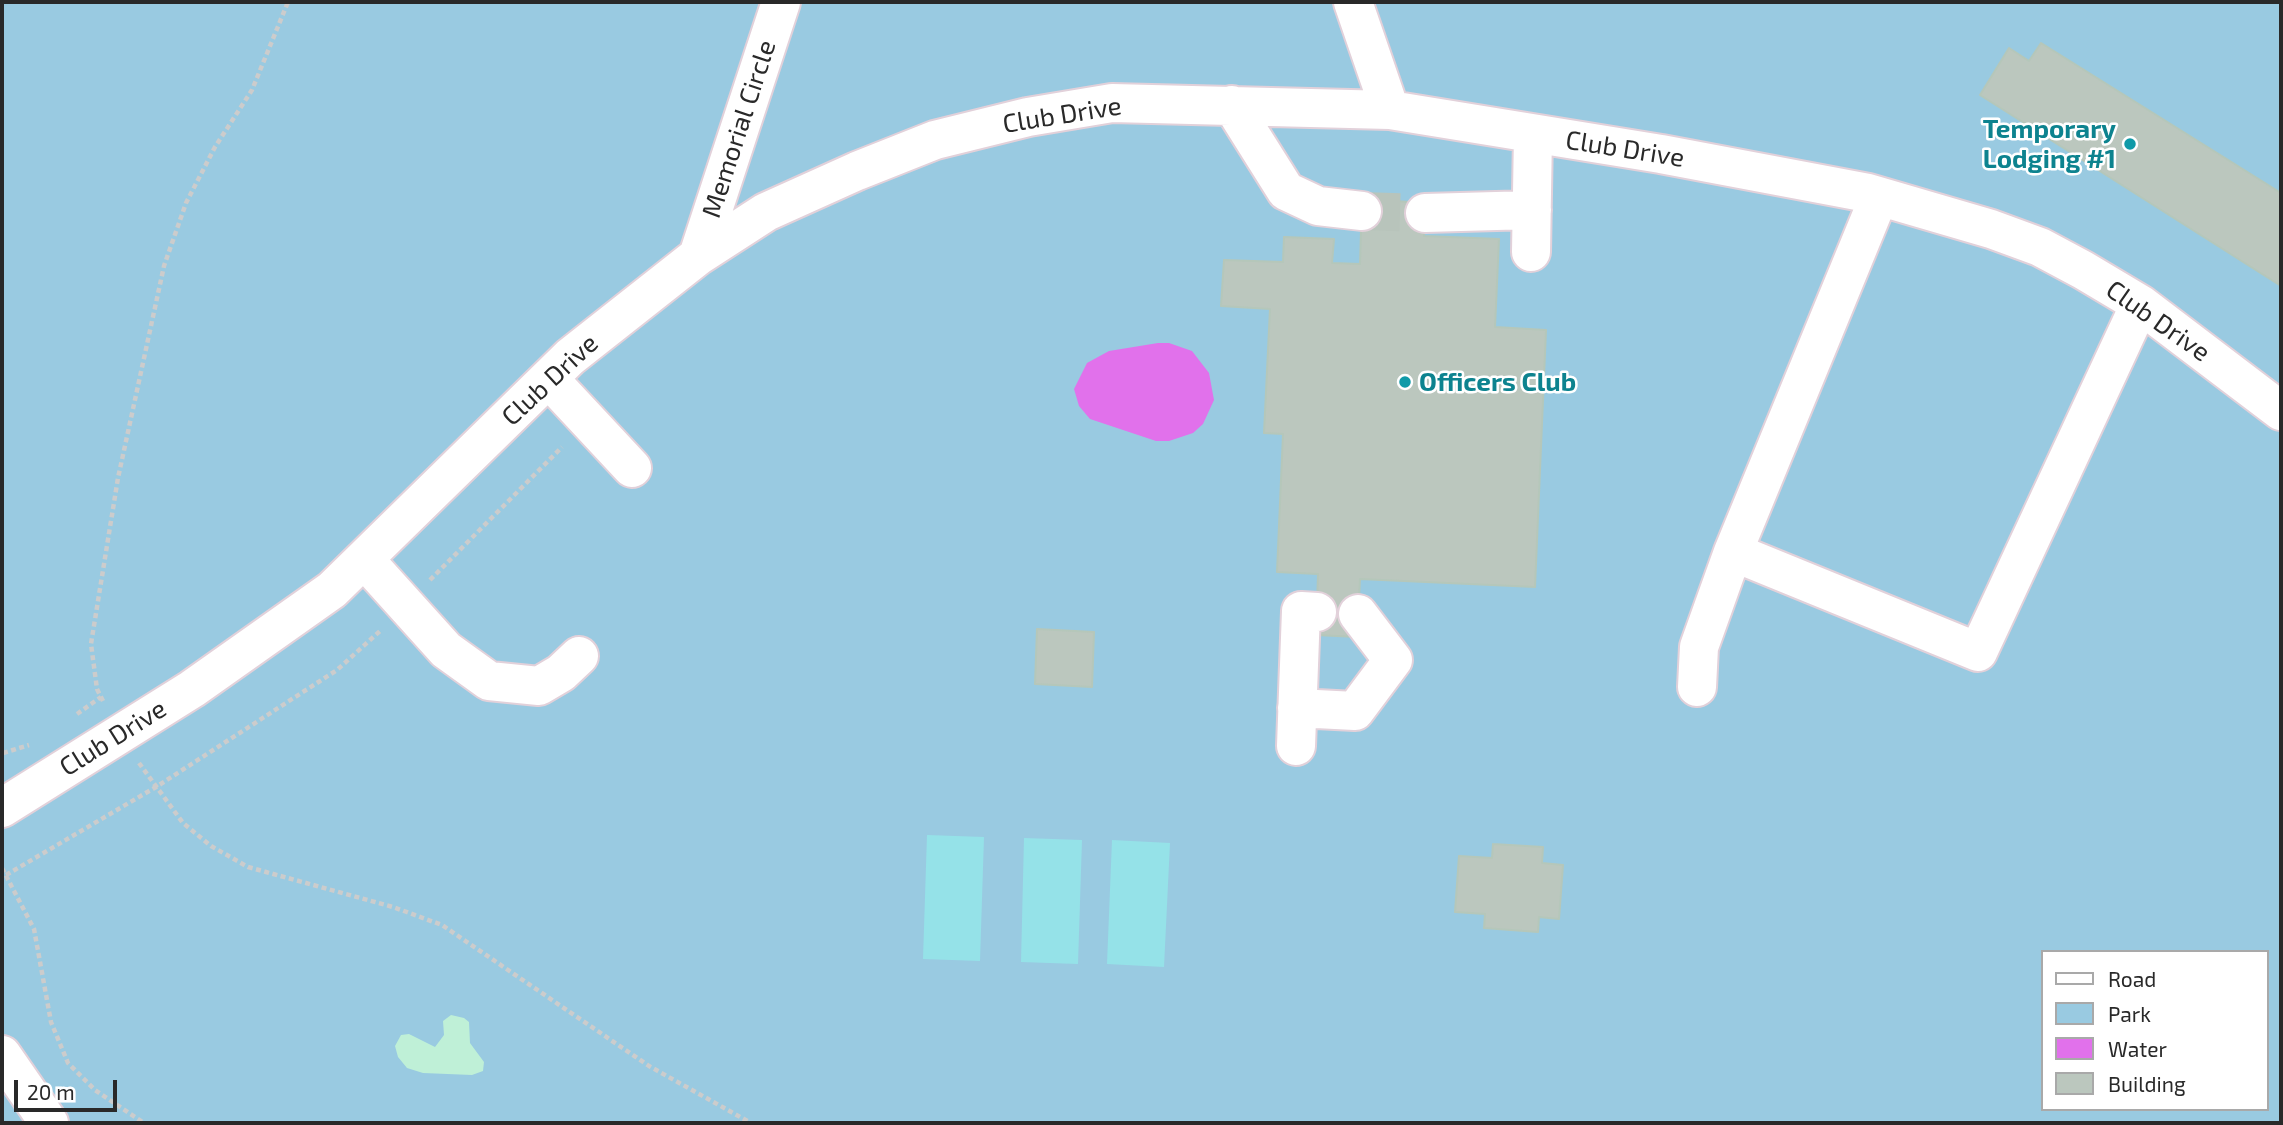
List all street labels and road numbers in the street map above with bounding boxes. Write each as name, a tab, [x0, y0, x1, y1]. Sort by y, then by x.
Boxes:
street label: Memorial Circle	[696, 36, 782, 222]
street label: Club Drive	[1000, 90, 1124, 140]
street label: Club Drive	[1563, 124, 1687, 174]
street label: Club Drive	[2100, 274, 2216, 368]
street label: Club Drive	[496, 328, 604, 432]
street label: Club Drive	[54, 693, 172, 783]

